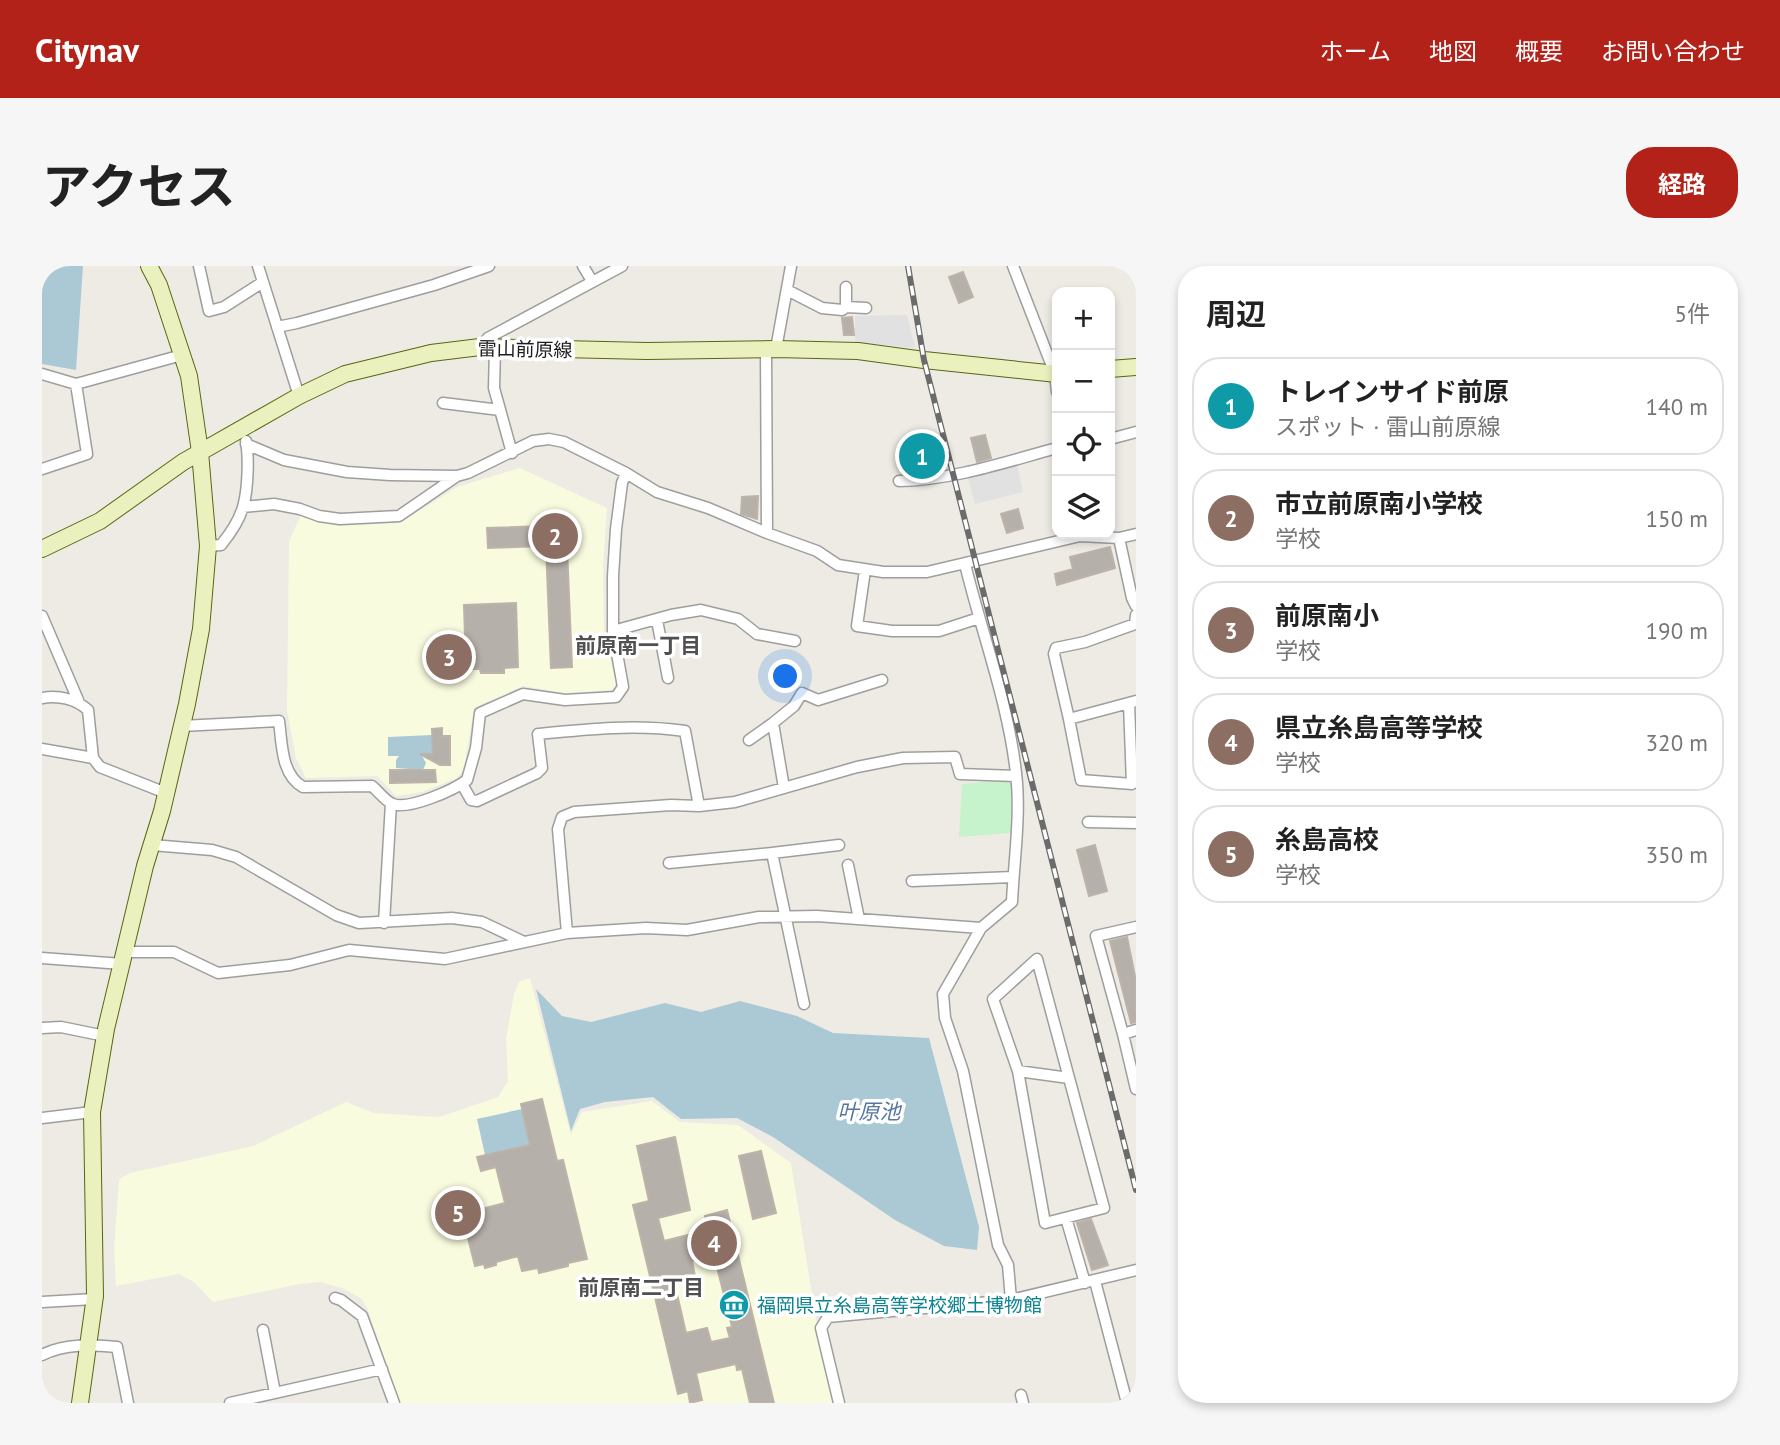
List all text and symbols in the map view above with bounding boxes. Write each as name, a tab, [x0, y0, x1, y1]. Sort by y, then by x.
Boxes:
text: Citynav	[35, 28, 139, 71]
text: ホーム	[1320, 36, 1391, 67]
text: 地図	[1429, 36, 1477, 67]
text: 概要	[1515, 36, 1563, 67]
text: お問い合わせ	[1601, 36, 1745, 67]
button: 経路	[1626, 147, 1738, 218]
text: アクセス	[42, 154, 236, 218]
map controls	[1052, 287, 1115, 539]
button: +	[1052, 287, 1115, 350]
text: 周辺	[1206, 294, 1266, 333]
text: 5件	[1674, 299, 1710, 328]
street label: 雷山前原線	[477, 336, 573, 362]
button: −	[1052, 350, 1115, 413]
text: トレインサイド前原	[1275, 375, 1509, 408]
text: 1	[1224, 392, 1238, 421]
text: 140 m	[1646, 392, 1708, 421]
text: スポット · 雷山前原線	[1275, 412, 1500, 441]
button: locate	[1052, 413, 1115, 476]
pin: 1	[899, 430, 945, 482]
button: layers	[1052, 476, 1115, 539]
text: 市立前原南小学校	[1275, 487, 1483, 520]
text: 2	[1224, 504, 1238, 533]
text: 150 m	[1646, 504, 1708, 533]
pin: 2	[532, 510, 578, 562]
text: 学校	[1275, 524, 1321, 553]
text: 前原南小	[1275, 599, 1379, 632]
text: 3	[1224, 616, 1238, 645]
text: 190 m	[1646, 616, 1708, 645]
pin: 3	[426, 631, 472, 683]
district label: 前原南一丁目	[575, 632, 701, 659]
text: 学校	[1275, 636, 1321, 665]
your location	[768, 659, 802, 693]
text: 県立糸島高等学校	[1275, 711, 1483, 744]
text: 4	[1224, 728, 1238, 757]
text: 320 m	[1646, 728, 1708, 757]
text: 学校	[1275, 748, 1321, 777]
text: 糸島高校	[1275, 823, 1379, 856]
text: 5	[1224, 840, 1238, 869]
text: 350 m	[1646, 840, 1708, 869]
text: 学校	[1275, 860, 1321, 889]
water label: 叶原池	[838, 1098, 902, 1125]
pin: 5	[435, 1187, 481, 1239]
pin: 4	[691, 1217, 737, 1269]
district label: 前原南二丁目	[578, 1274, 704, 1301]
museum icon: 福岡県立糸島高等学校郷土博物館	[717, 1288, 751, 1322]
place label: 福岡県立糸島高等学校郷土博物館	[757, 1293, 1042, 1317]

